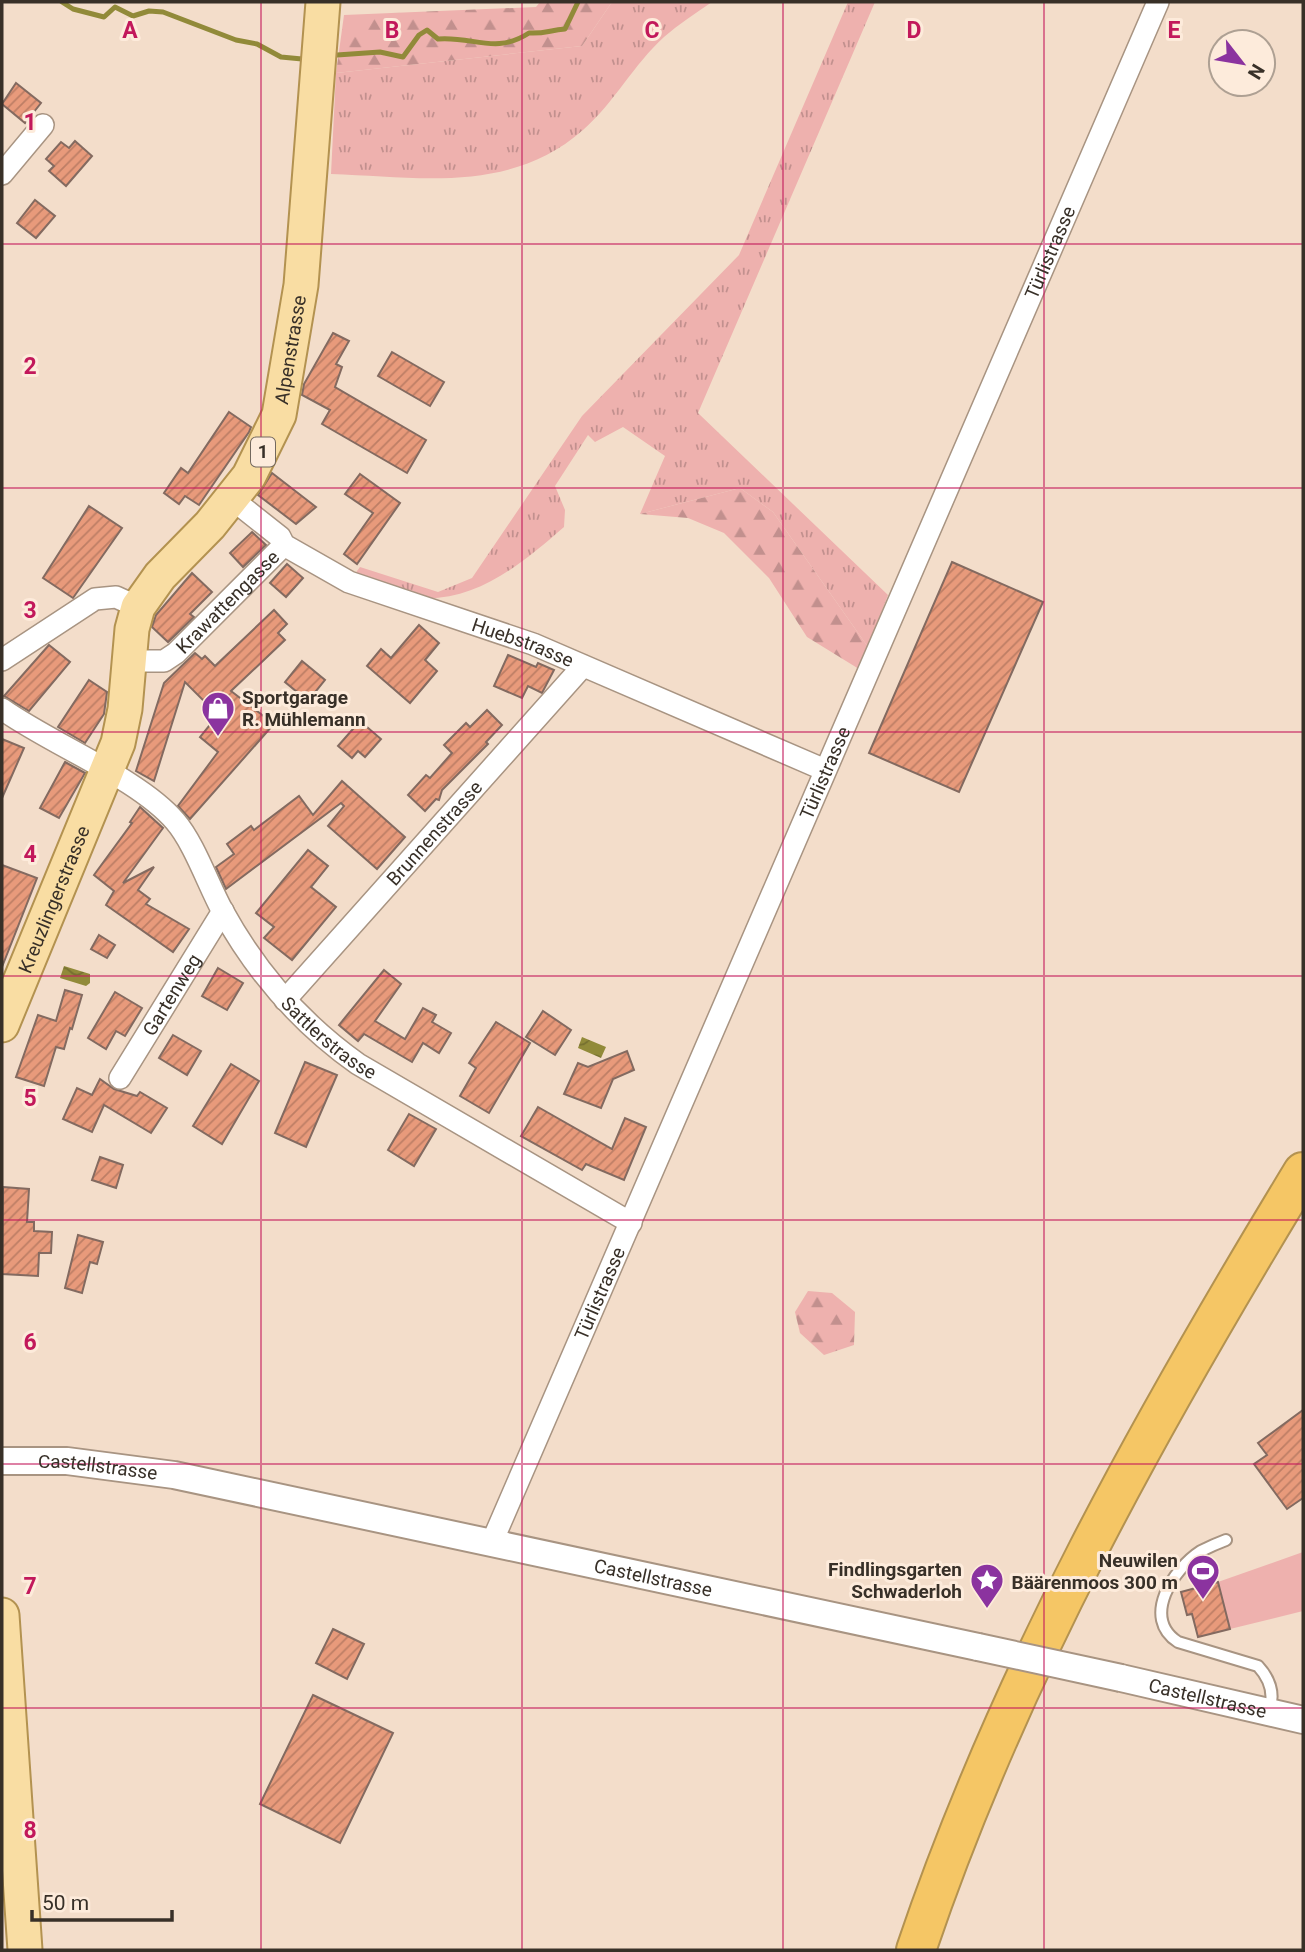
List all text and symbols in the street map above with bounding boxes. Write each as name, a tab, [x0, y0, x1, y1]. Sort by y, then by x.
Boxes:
text: A	[122, 17, 138, 44]
text: B	[385, 17, 399, 44]
text: C	[644, 17, 660, 44]
text: D	[907, 17, 921, 44]
text: E	[1168, 17, 1181, 44]
north arrow	[1207, 28, 1277, 98]
text: N	[1243, 60, 1269, 83]
text: 1	[23, 109, 37, 136]
street label: Türlistrasse	[1020, 203, 1080, 303]
street label: Alpenstrasse	[270, 293, 311, 406]
text: 2	[23, 353, 37, 380]
road number: 1	[251, 438, 275, 466]
street label: Krawattengasse	[171, 546, 284, 658]
text: 3	[23, 597, 37, 624]
street label: Huebstrasse	[469, 613, 577, 672]
place label: Sportgarage R. Mühlemann	[242, 686, 366, 731]
shop icon: Sportgarage R. Mühlemann	[199, 689, 237, 738]
street label: Türlistrasse	[795, 723, 855, 823]
street label: Brunnenstrasse	[382, 776, 487, 890]
street label: Kreuzlingerstrasse	[14, 822, 95, 977]
text: 4	[23, 841, 37, 868]
street label: Gartenweg	[138, 950, 206, 1040]
street label: Sattlerstrasse	[276, 992, 381, 1084]
text: 5	[23, 1085, 37, 1112]
street label: Türlistrasse	[570, 1244, 630, 1343]
text: 6	[23, 1329, 37, 1356]
street label: Castellstrasse	[38, 1450, 159, 1485]
place label: Neuwilen Bäärenmoos 300 m	[1012, 1549, 1178, 1594]
sports icon: Neuwilen Bäärenmoos 300 m	[1184, 1552, 1222, 1601]
street label: Castellstrasse	[592, 1554, 714, 1602]
place label: Findlingsgarten Schwaderloh	[828, 1558, 962, 1603]
place icon: Findlingsgarten Schwaderloh	[968, 1561, 1006, 1610]
text: 7	[23, 1573, 37, 1600]
street label: Castellstrasse	[1146, 1674, 1269, 1723]
text: 8	[23, 1817, 37, 1844]
scale bar	[32, 1878, 172, 1922]
text: 50 m	[42, 1891, 89, 1915]

